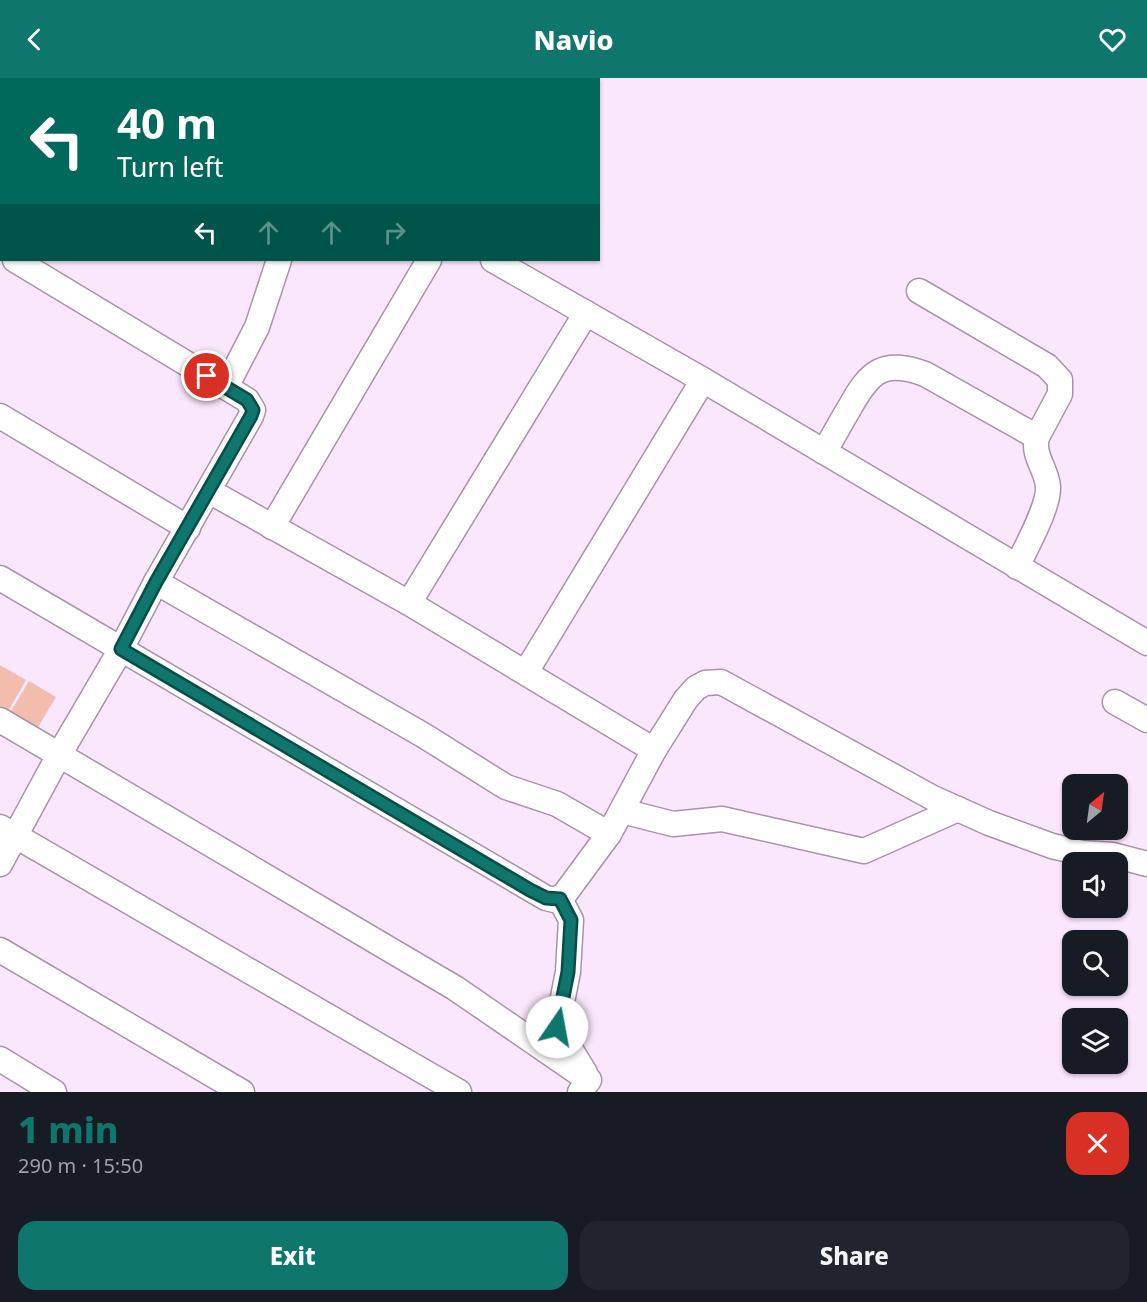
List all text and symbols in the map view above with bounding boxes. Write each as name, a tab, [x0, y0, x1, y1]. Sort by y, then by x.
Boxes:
text: Navio	[533, 21, 614, 58]
icon: back	[18, 23, 51, 56]
icon: heart	[1096, 23, 1129, 56]
text: 40 m	[117, 94, 217, 151]
icon: left	[18, 102, 96, 180]
text: Turn left	[117, 148, 223, 185]
icon: left	[189, 216, 222, 249]
icon: ahead	[252, 216, 285, 249]
icon: ahead	[315, 216, 348, 249]
icon: right	[378, 216, 411, 249]
pin	[181, 350, 232, 401]
icon: arrive	[190, 359, 223, 392]
north arrow	[1062, 774, 1128, 840]
map controls	[1062, 774, 1128, 1074]
button: sound	[1062, 852, 1128, 918]
button: search	[1062, 930, 1128, 996]
position arrow	[525, 995, 589, 1059]
button: layers	[1062, 1008, 1128, 1074]
text: 1 min	[18, 1105, 119, 1154]
button: close	[1066, 1112, 1129, 1175]
text: 290 m · 15:50	[18, 1152, 143, 1179]
button: Exit	[18, 1221, 568, 1290]
button: Share	[580, 1221, 1129, 1290]

